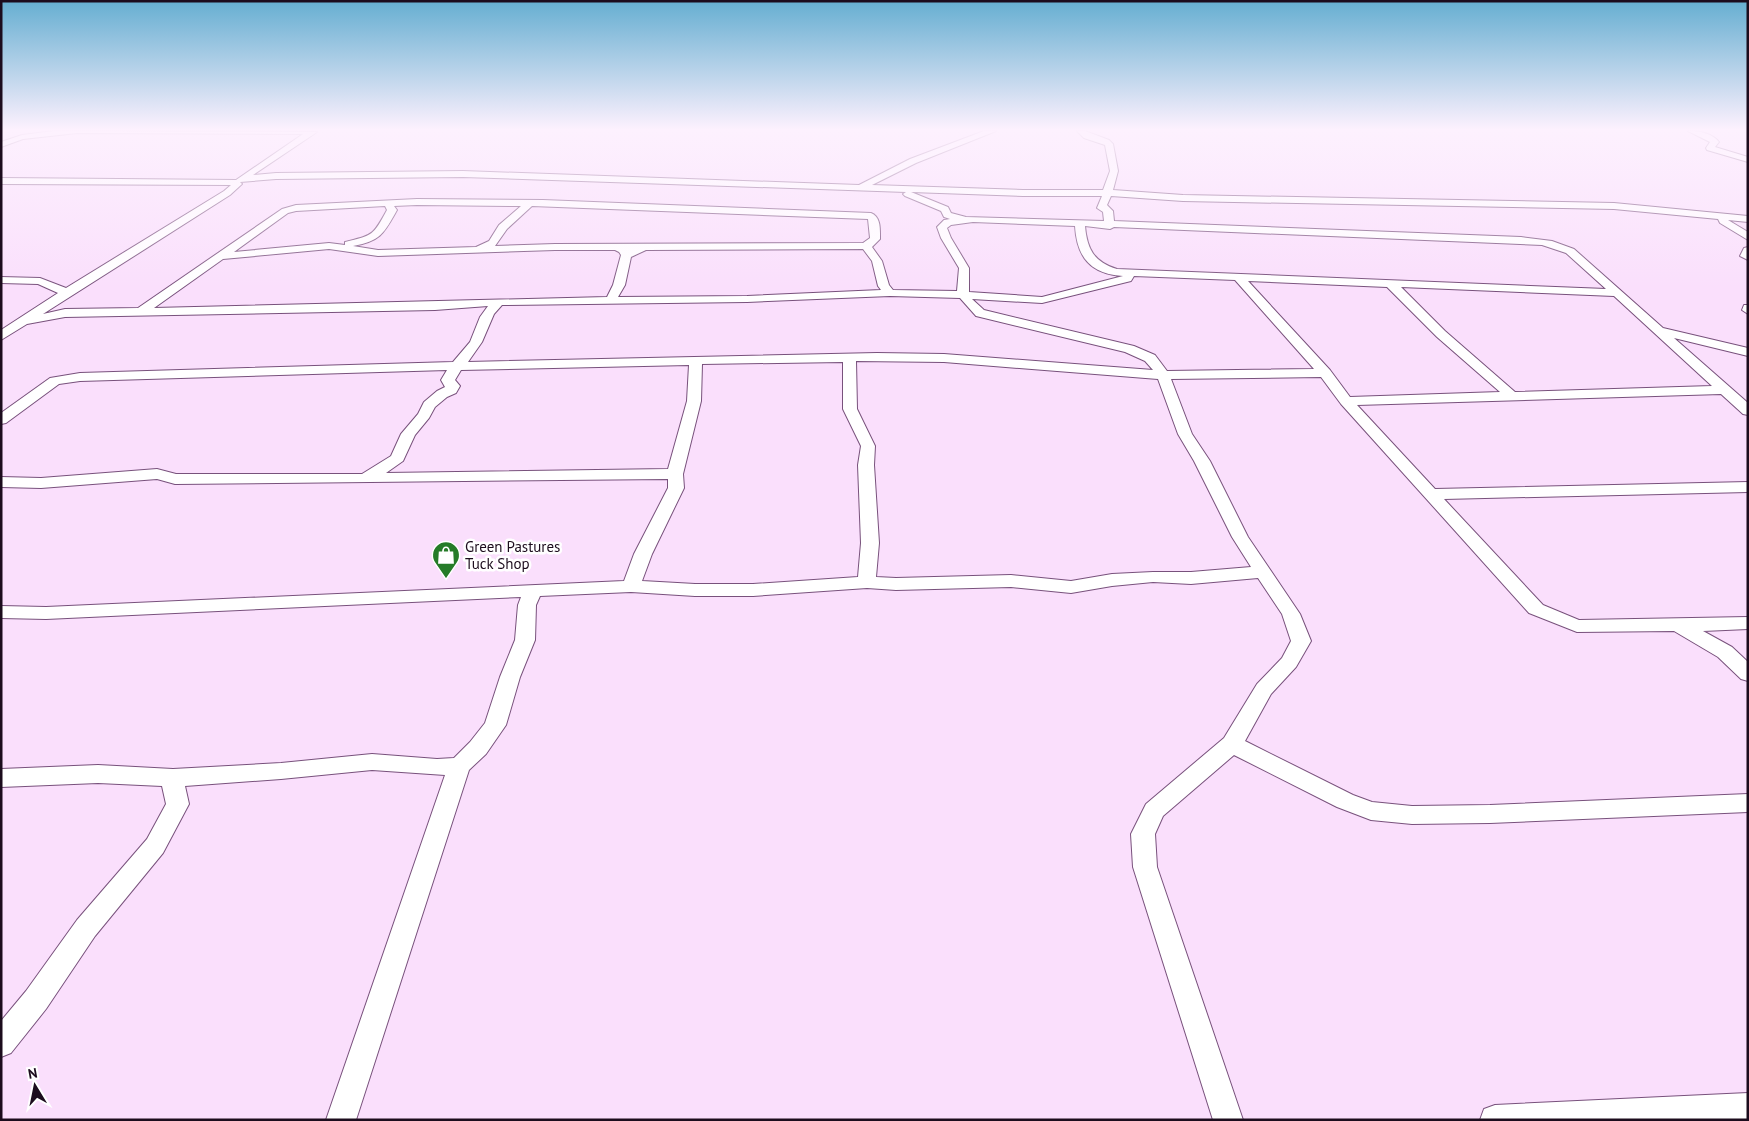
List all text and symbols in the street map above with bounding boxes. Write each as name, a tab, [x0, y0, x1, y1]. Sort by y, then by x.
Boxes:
place label: Green Pastures Tuck Shop	[465, 537, 560, 573]
shop icon: Green Pastures Tuck Shop	[431, 540, 461, 579]
north arrow	[10, 1061, 60, 1111]
text: N	[27, 1064, 39, 1083]

